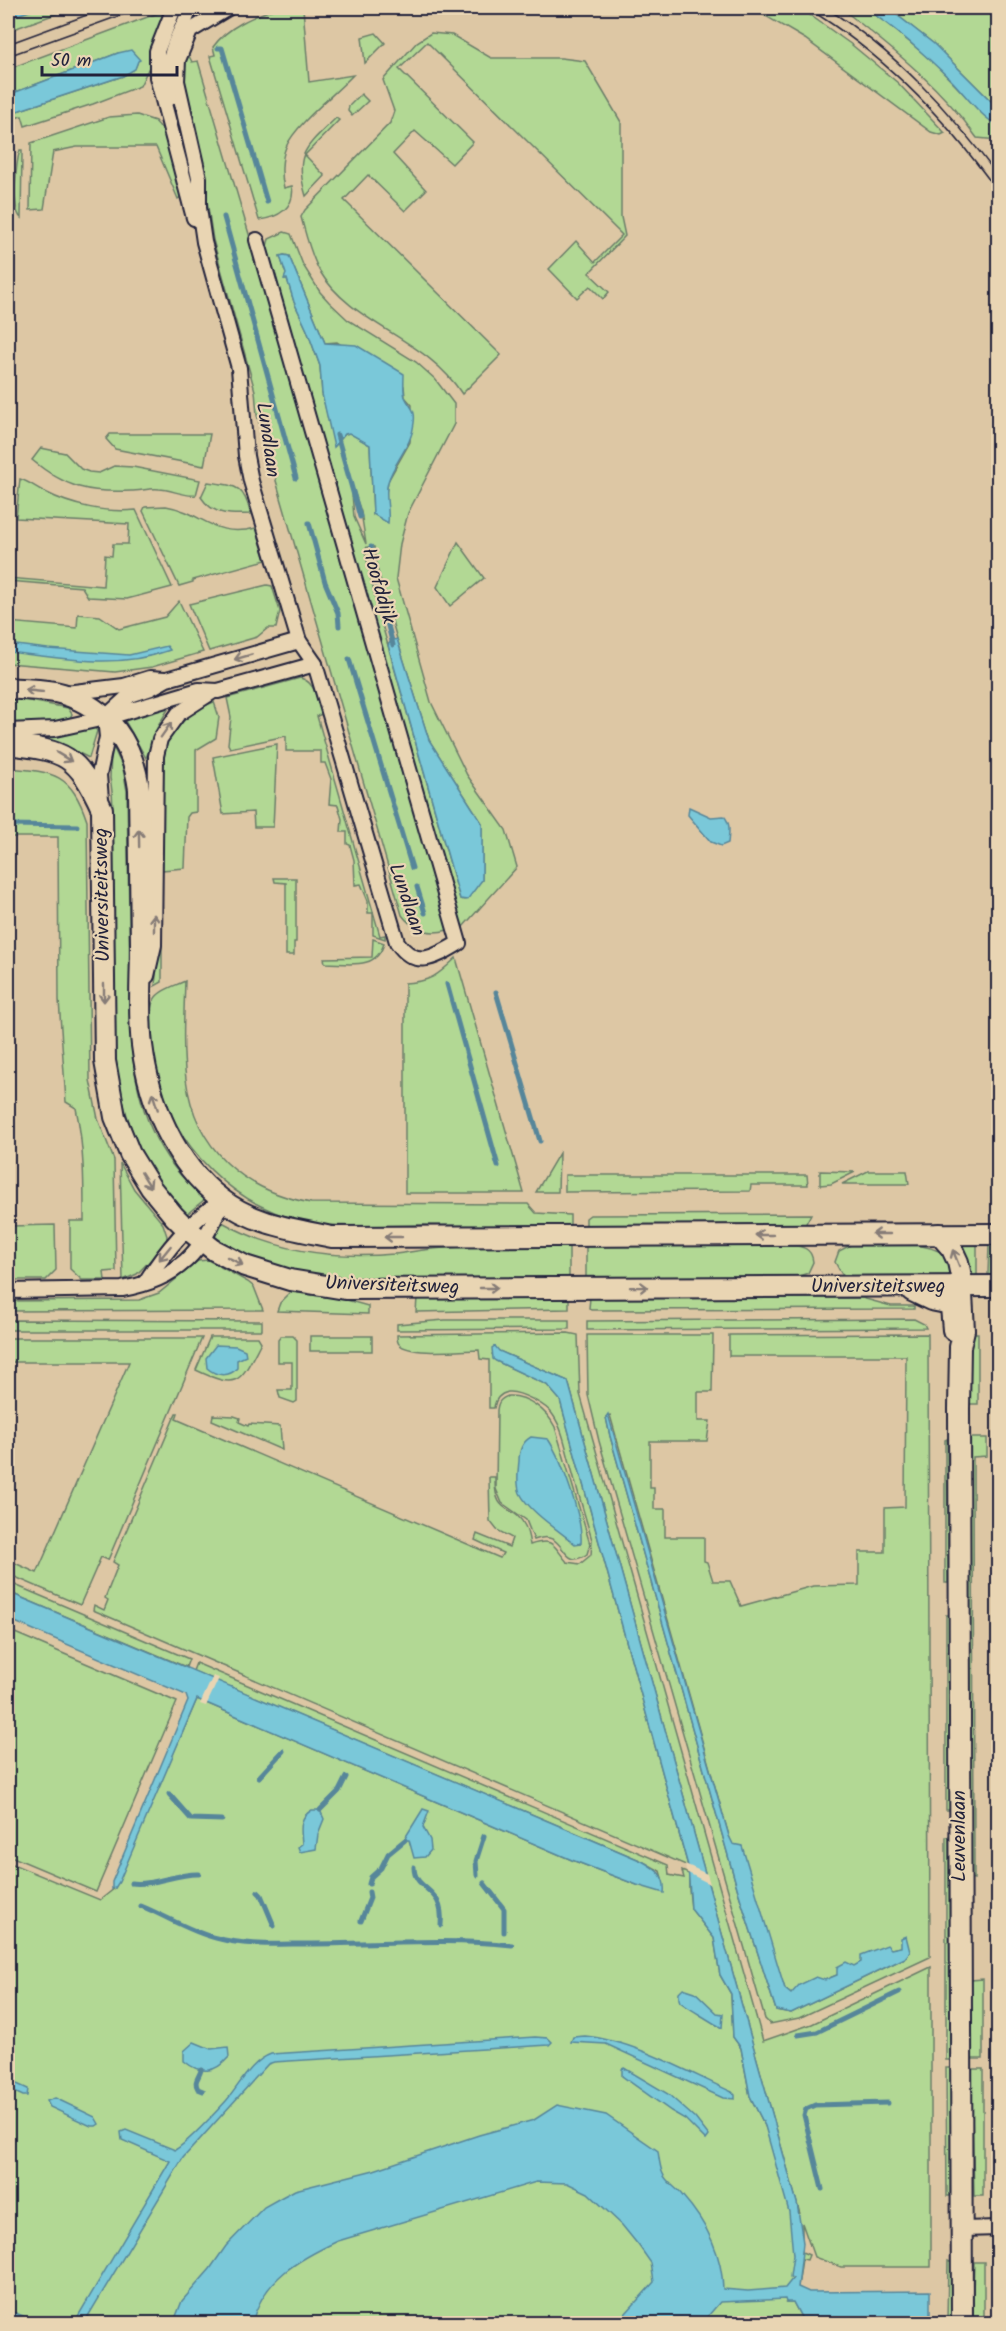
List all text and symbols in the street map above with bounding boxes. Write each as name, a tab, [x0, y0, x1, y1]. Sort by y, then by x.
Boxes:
scale bar	[42, 39, 177, 77]
text: 50 m	[51, 47, 91, 76]
street label: Lundlaan	[246, 400, 288, 480]
street label: Hoofddijk	[352, 544, 404, 629]
one-way arrow	[234, 652, 253, 663]
one-way arrow	[25, 685, 45, 696]
one-way arrow	[160, 723, 172, 739]
one-way arrow	[55, 751, 72, 764]
street label: Universiteitsweg	[86, 828, 120, 962]
one-way arrow	[134, 828, 145, 848]
street label: Lundlaan	[379, 859, 433, 941]
one-way arrow	[148, 913, 160, 933]
one-way arrow	[98, 983, 110, 1003]
one-way arrow	[148, 1092, 159, 1110]
one-way arrow	[140, 1171, 152, 1188]
one-way arrow	[871, 1228, 891, 1240]
one-way arrow	[755, 1229, 775, 1241]
one-way arrow	[384, 1231, 404, 1243]
one-way arrow	[159, 1245, 172, 1261]
one-way arrow	[950, 1250, 961, 1268]
one-way arrow	[225, 1255, 243, 1267]
street label: Universiteitsweg	[324, 1268, 460, 1304]
street label: Universiteitsweg	[811, 1271, 945, 1303]
one-way arrow	[628, 1281, 648, 1293]
one-way arrow	[478, 1282, 498, 1294]
street label: Leuvenlaan	[944, 1790, 976, 1882]

